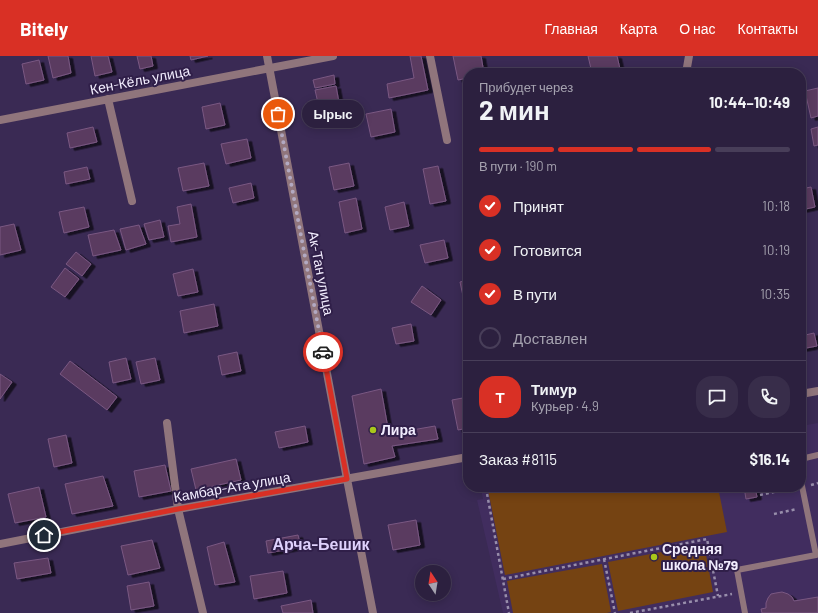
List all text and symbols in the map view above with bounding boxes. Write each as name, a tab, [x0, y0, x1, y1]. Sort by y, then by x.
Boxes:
text: Bitely	[20, 17, 68, 40]
text: Главная	[545, 20, 598, 37]
text: Карта	[620, 20, 657, 37]
text: О нас	[679, 20, 716, 37]
text: Контакты	[738, 20, 798, 37]
street label: Кен-Кёль улица	[88, 61, 192, 98]
text: Прибудет через	[479, 79, 573, 95]
text: 10:44–10:49	[709, 93, 790, 111]
text: 2 мин	[479, 94, 550, 125]
pin	[261, 97, 295, 131]
callout: Ырыс	[302, 100, 364, 128]
icon: bag	[267, 103, 289, 125]
text: Ырыс	[314, 106, 353, 122]
text: В пути · 190 m	[479, 158, 557, 174]
icon: check	[479, 195, 501, 217]
text: Принят	[513, 197, 564, 215]
text: 10:18	[762, 198, 790, 214]
street label: Ак-Тан улица	[305, 229, 338, 317]
icon: check	[479, 239, 501, 261]
text: Готовится	[513, 241, 582, 259]
text: 10:19	[762, 242, 790, 258]
icon: check	[479, 283, 501, 305]
text: В пути	[513, 285, 557, 303]
text: 10:35	[760, 286, 790, 302]
text: Доставлен	[513, 329, 587, 347]
courier	[303, 332, 343, 372]
icon: car	[312, 341, 334, 363]
button: chat	[696, 376, 738, 418]
button: phone	[748, 376, 790, 418]
text: Тимур	[531, 380, 577, 398]
text: Т	[495, 388, 505, 406]
text: Курьер · 4.9	[531, 398, 599, 414]
place label: Лира	[381, 421, 416, 438]
marker: Лира	[368, 425, 378, 435]
text: Заказ #8115	[479, 450, 557, 468]
text: $16.14	[750, 450, 790, 468]
street label: Камбар-Ата улица	[172, 468, 292, 505]
pin	[27, 518, 61, 552]
icon: home	[33, 524, 55, 546]
district label: Арча-Бешик	[272, 534, 371, 553]
place label: Средняя школа №79	[662, 540, 738, 573]
marker: Средняя школа №79	[649, 552, 659, 562]
north arrow	[415, 565, 451, 601]
map controls	[415, 565, 451, 601]

